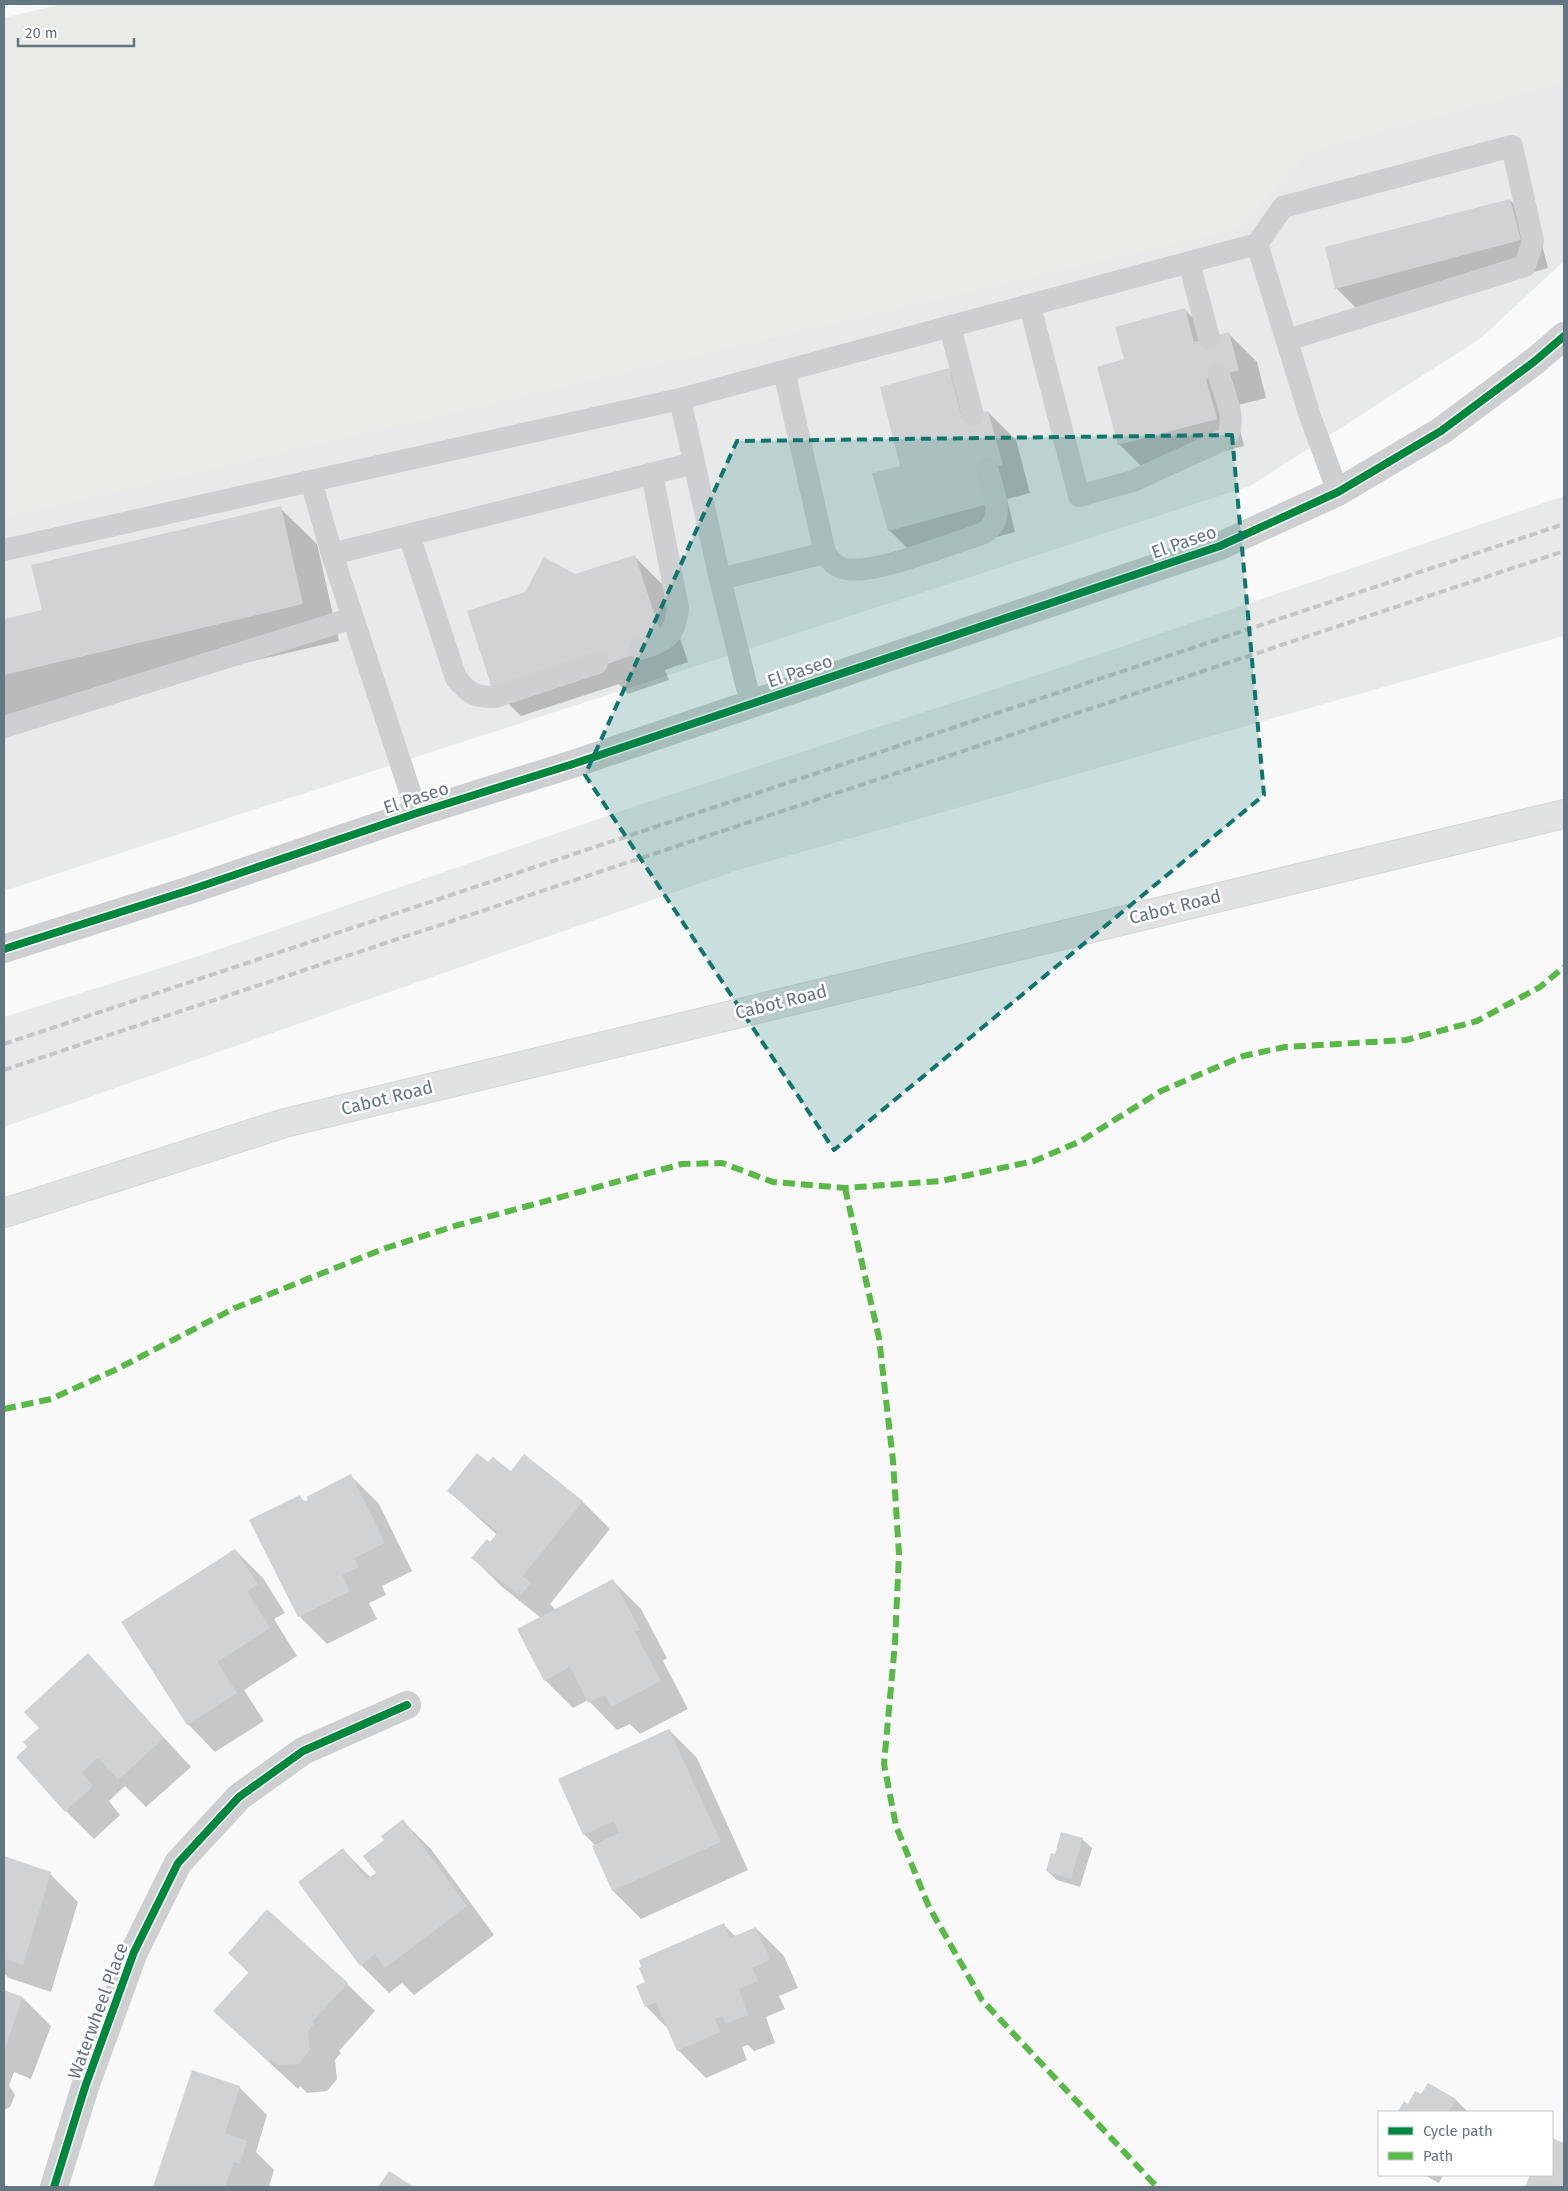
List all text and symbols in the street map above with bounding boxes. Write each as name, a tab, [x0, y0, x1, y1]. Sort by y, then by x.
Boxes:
scale bar	[18, 15, 134, 47]
text: 20 m	[25, 24, 58, 42]
street label: El Paseo	[1149, 521, 1219, 563]
street label: El Paseo	[765, 650, 835, 692]
street label: El Paseo	[381, 777, 451, 819]
street label: Cabot Road	[1127, 885, 1223, 929]
street label: Cabot Road	[733, 980, 829, 1024]
street label: Cabot Road	[339, 1076, 435, 1120]
street label: Waterwheel Place	[63, 1940, 133, 2082]
legend	[1378, 2111, 1553, 2176]
text: Cycle path	[1423, 2122, 1493, 2140]
text: Path	[1423, 2147, 1453, 2165]

